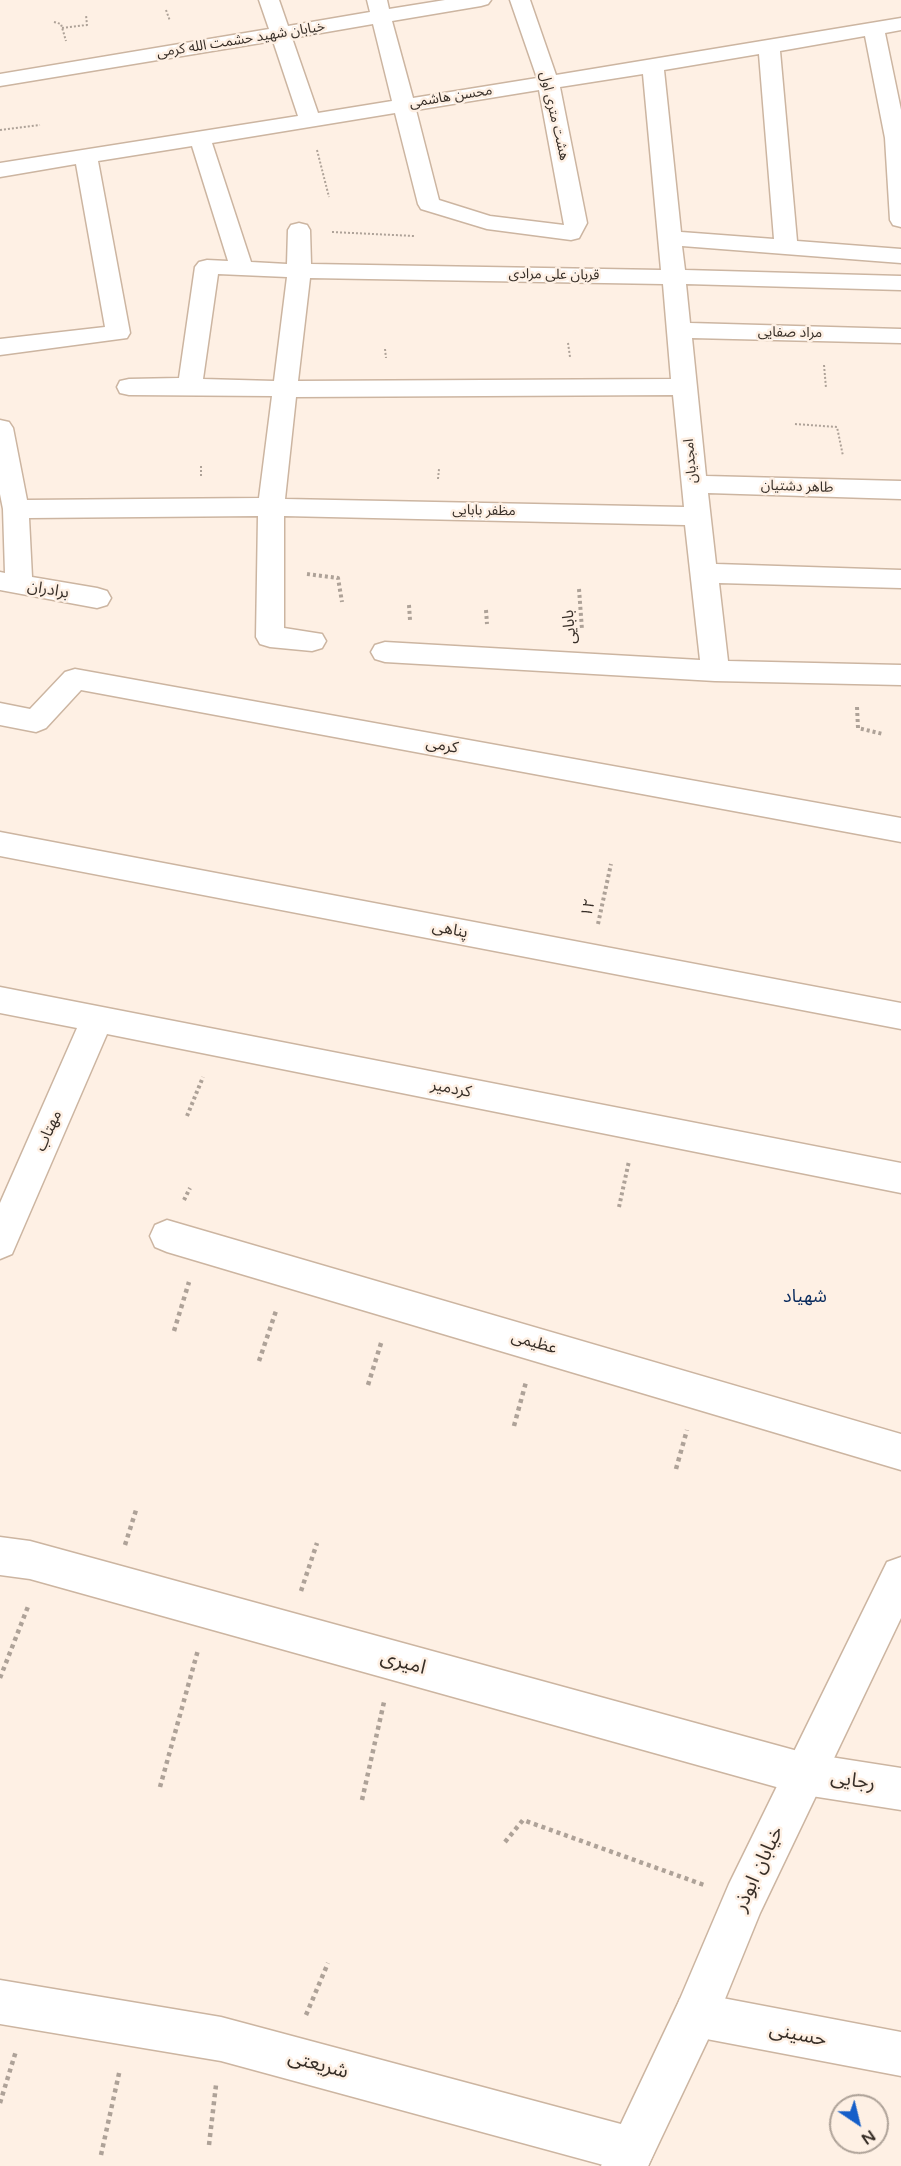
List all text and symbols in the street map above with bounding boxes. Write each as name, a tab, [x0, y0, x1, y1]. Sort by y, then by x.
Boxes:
street label: خیابان شهید حشمت الله کرمی	[156, 18, 326, 62]
street label: هشت متری اول	[536, 70, 572, 162]
street label: محسن هاشمی	[408, 82, 494, 112]
street label: قربان علی مرادی	[508, 266, 600, 284]
street label: مراد صفایی	[758, 324, 822, 342]
street label: امجدیان	[681, 438, 701, 484]
street label: طاهر دشتیان	[760, 477, 834, 497]
street label: مظفر بابایی	[452, 502, 516, 520]
street label: برادران	[26, 577, 70, 603]
street label: بابایی	[559, 609, 581, 645]
street label: کرمی	[424, 734, 460, 758]
street label: ۱۲	[578, 897, 600, 919]
street label: پناهی	[431, 917, 469, 943]
street label: کردمیر	[429, 1076, 473, 1102]
street label: مهتاب	[31, 1107, 67, 1155]
district label: شهیاد	[783, 1286, 827, 1308]
street label: عظیمی	[509, 1327, 559, 1359]
street label: امیری	[378, 1645, 428, 1681]
street label: رجایی	[829, 1766, 877, 1796]
street label: خیابان ابوذر	[729, 1822, 789, 1916]
street label: حسینی	[767, 2018, 829, 2052]
street label: شریعتی	[285, 2045, 351, 2085]
north arrow	[829, 2094, 889, 2154]
text: N	[857, 2125, 879, 2149]

